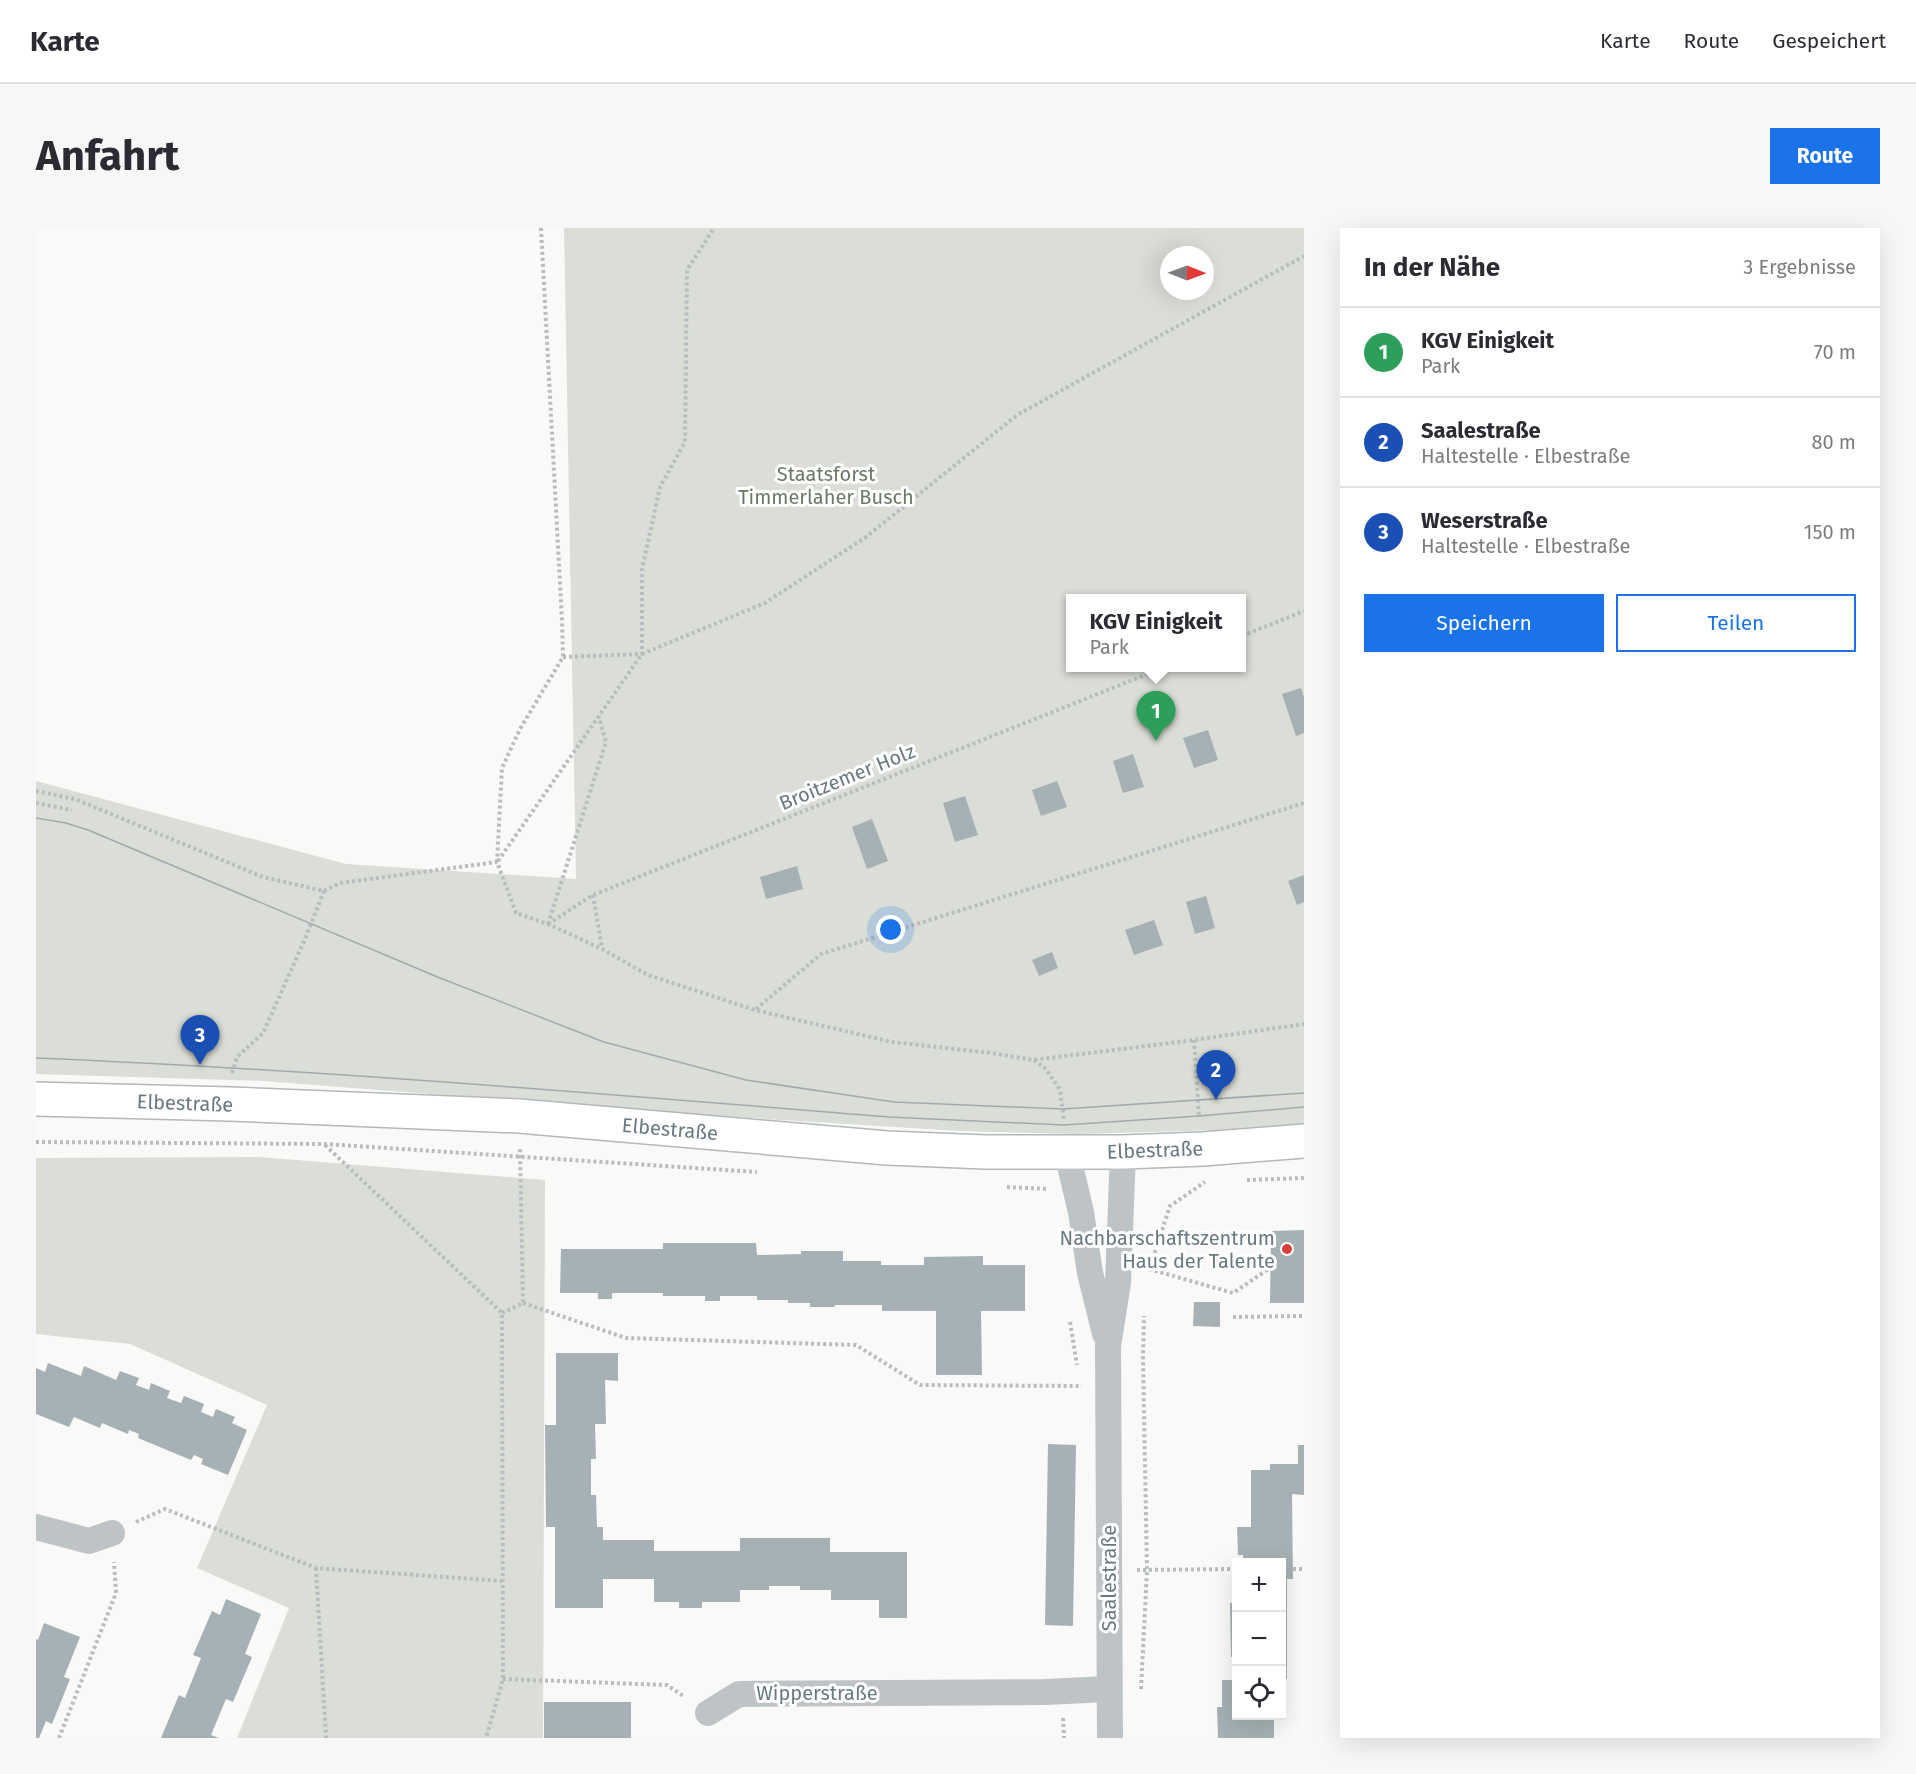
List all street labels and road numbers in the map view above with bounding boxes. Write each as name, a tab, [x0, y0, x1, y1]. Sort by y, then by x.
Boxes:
street label: Broitzemer Holz	[776, 739, 919, 815]
street label: Elbestraße	[136, 1089, 234, 1117]
street label: Elbestraße	[621, 1113, 719, 1145]
street label: Elbestraße	[1106, 1136, 1204, 1164]
street label: Saalestraße	[1097, 1525, 1121, 1631]
street label: Wipperstraße	[756, 1681, 878, 1705]

